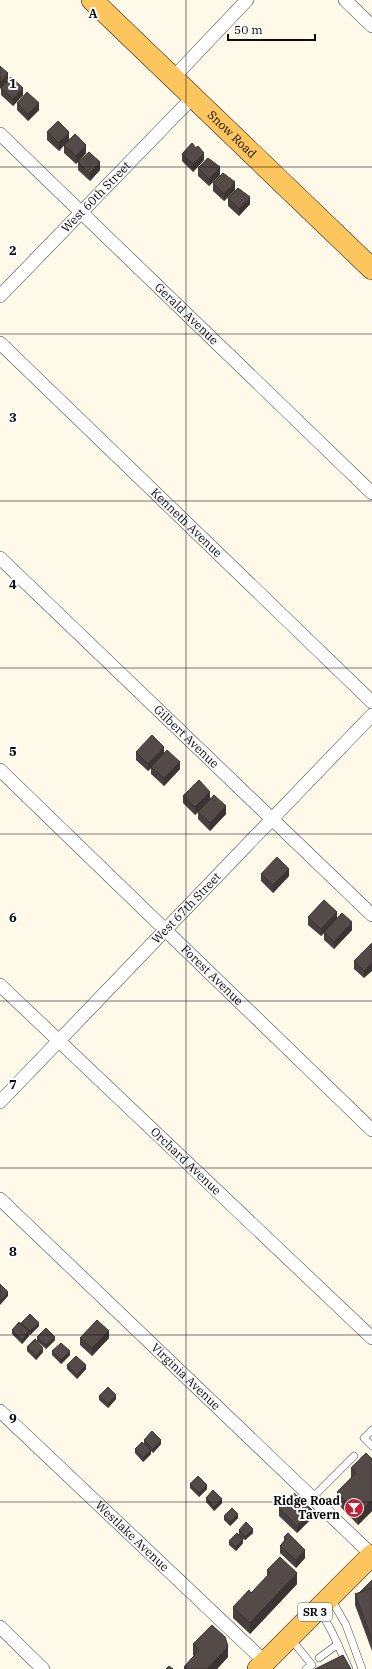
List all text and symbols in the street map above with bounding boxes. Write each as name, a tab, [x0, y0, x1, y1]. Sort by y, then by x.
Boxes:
text: A	[88, 5, 98, 22]
scale bar	[228, 16, 315, 42]
text: 50 m	[234, 22, 263, 37]
text: 1	[9, 75, 17, 92]
street label: Snow Road	[205, 107, 260, 161]
street label: West 60th Street	[58, 158, 133, 235]
text: 2	[9, 242, 17, 259]
street label: Gerald Avenue	[152, 279, 222, 348]
text: 3	[9, 409, 17, 426]
street label: Kenneth Avenue	[148, 485, 225, 560]
text: 4	[9, 576, 17, 593]
street label: Gilbert Avenue	[151, 702, 222, 771]
text: 5	[9, 743, 17, 760]
street label: West 67th Street	[148, 869, 224, 946]
text: 6	[9, 909, 17, 926]
street label: Forest Avenue	[178, 941, 247, 1008]
text: 7	[9, 1076, 17, 1093]
street label: Orchard Avenue	[148, 1124, 225, 1198]
text: 8	[9, 1243, 17, 1260]
street label: Virginia Avenue	[148, 1340, 224, 1413]
text: 9	[9, 1410, 17, 1427]
place label: Ridge Road Tavern	[273, 1493, 340, 1522]
street label: Westlake Avenue	[92, 1497, 172, 1574]
bar icon: Ridge Road Tavern	[343, 1497, 365, 1519]
road number: SR 3	[298, 1603, 332, 1621]

